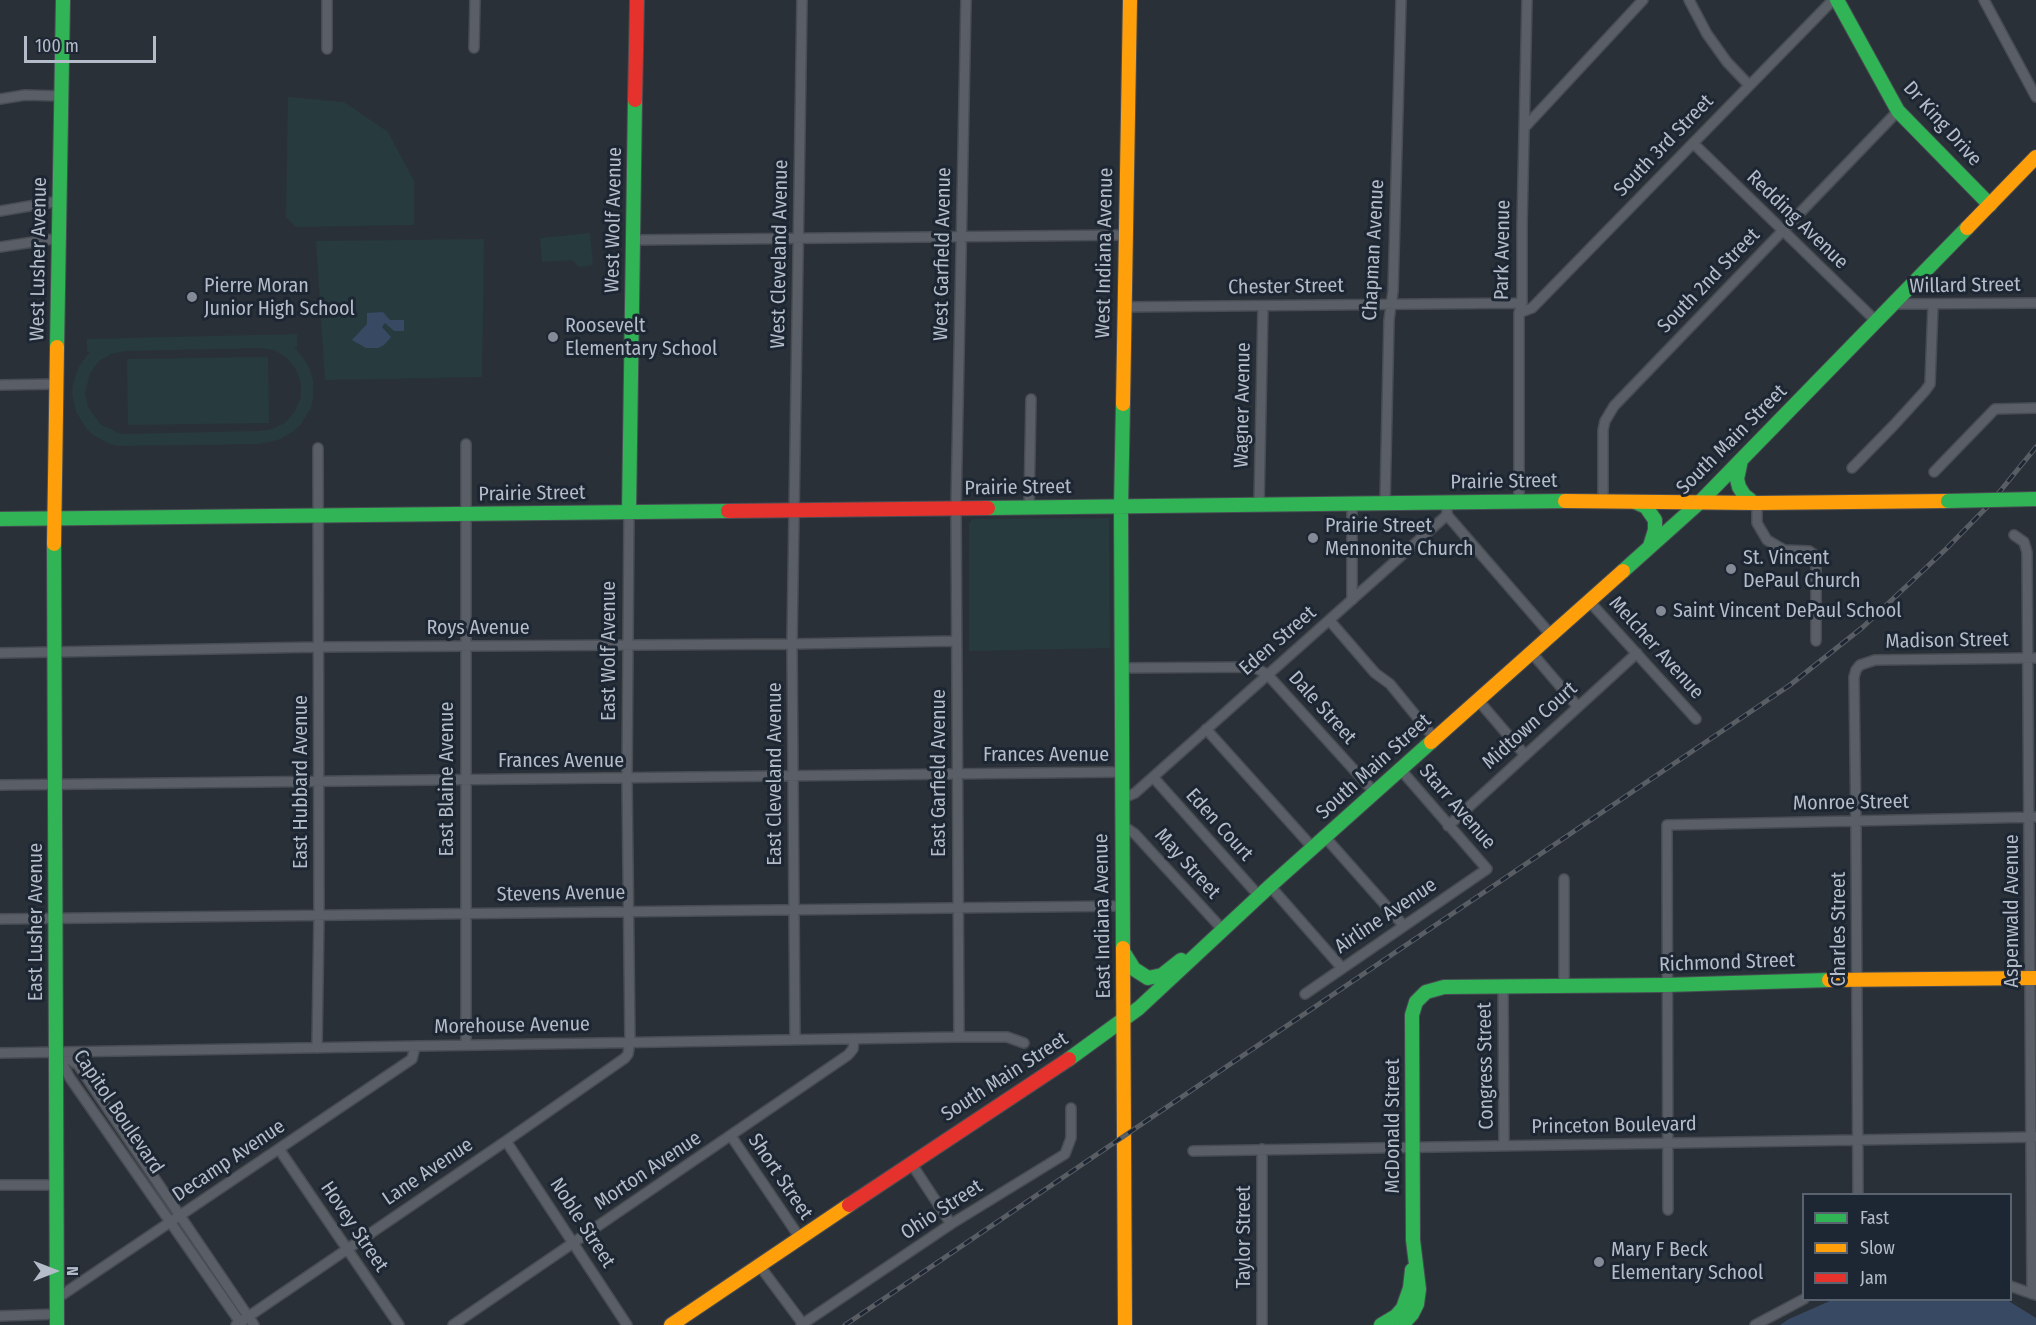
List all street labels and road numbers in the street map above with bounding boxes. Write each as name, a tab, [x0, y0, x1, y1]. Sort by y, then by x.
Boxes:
street label: Dr King Drive	[1898, 77, 1986, 171]
street label: South 3rd Street	[1609, 90, 1719, 202]
street label: West Wolf Avenue	[601, 147, 627, 293]
street label: West Cleveland Avenue	[766, 159, 794, 349]
street label: Redding Avenue	[1741, 166, 1853, 274]
street label: West Garfield Avenue	[929, 167, 957, 341]
street label: West Indiana Avenue	[1092, 167, 1118, 339]
street label: West Lusher Avenue	[26, 177, 52, 341]
street label: Chapman Avenue	[1358, 179, 1390, 321]
street label: Park Avenue	[1490, 200, 1516, 300]
street label: South 2nd Street	[1653, 224, 1765, 338]
street label: Willard Street	[1909, 273, 2021, 299]
street label: Chester Street	[1228, 274, 1344, 300]
street label: Wagner Avenue	[1230, 342, 1256, 468]
street label: South Main Street	[1672, 380, 1792, 500]
street label: Prairie Street	[1450, 469, 1558, 495]
street label: Prairie Street	[964, 475, 1072, 501]
street label: Prairie Street	[478, 481, 586, 507]
street label: East Wolf Avenue	[597, 581, 621, 721]
street label: Melcher Avenue	[1604, 592, 1708, 704]
street label: Eden Street	[1235, 601, 1321, 681]
street label: Roys Avenue	[426, 616, 530, 640]
street label: Madison Street	[1885, 628, 2009, 654]
street label: Dale Street	[1283, 667, 1361, 749]
street label: Midtown Court	[1478, 677, 1582, 775]
street label: East Cleveland Avenue	[763, 682, 787, 866]
street label: East Garfield Avenue	[927, 689, 951, 857]
street label: East Hubbard Avenue	[289, 695, 313, 869]
street label: East Blaine Avenue	[435, 702, 459, 856]
street label: South Main Street	[1312, 709, 1436, 825]
street label: Frances Avenue	[983, 743, 1109, 767]
street label: Frances Avenue	[498, 749, 624, 773]
street label: Starr Avenue	[1414, 760, 1500, 854]
street label: Eden Court	[1180, 784, 1258, 866]
street label: Monroe Street	[1793, 790, 1909, 816]
street label: May Street	[1149, 824, 1225, 904]
street label: East Indiana Avenue	[1090, 833, 1116, 999]
street label: Aspenwald Avenue	[2000, 834, 2024, 988]
street label: East Lusher Avenue	[24, 843, 48, 1001]
street label: Charles Street	[1827, 872, 1851, 986]
street label: Airline Avenue	[1330, 873, 1442, 959]
street label: Stevens Avenue	[497, 881, 625, 907]
street label: Richmond Street	[1659, 949, 1795, 977]
street label: Congress Street	[1473, 1002, 1499, 1130]
street label: Morehouse Avenue	[434, 1013, 590, 1039]
street label: South Main Street	[937, 1027, 1073, 1127]
street label: Capitol Boulevard	[68, 1045, 168, 1179]
street label: McDonald Street	[1381, 1059, 1405, 1193]
street label: Princeton Boulevard	[1531, 1113, 1697, 1139]
street label: Decamp Avenue	[168, 1115, 290, 1207]
street label: Morton Avenue	[590, 1126, 706, 1216]
street label: Short Street	[743, 1130, 817, 1224]
street label: Lane Avenue	[378, 1133, 478, 1211]
street label: Noble Street	[544, 1174, 620, 1272]
street label: Ohio Street	[897, 1175, 987, 1245]
street label: Hovey Street	[315, 1177, 393, 1277]
street label: Taylor Street	[1232, 1185, 1256, 1289]

